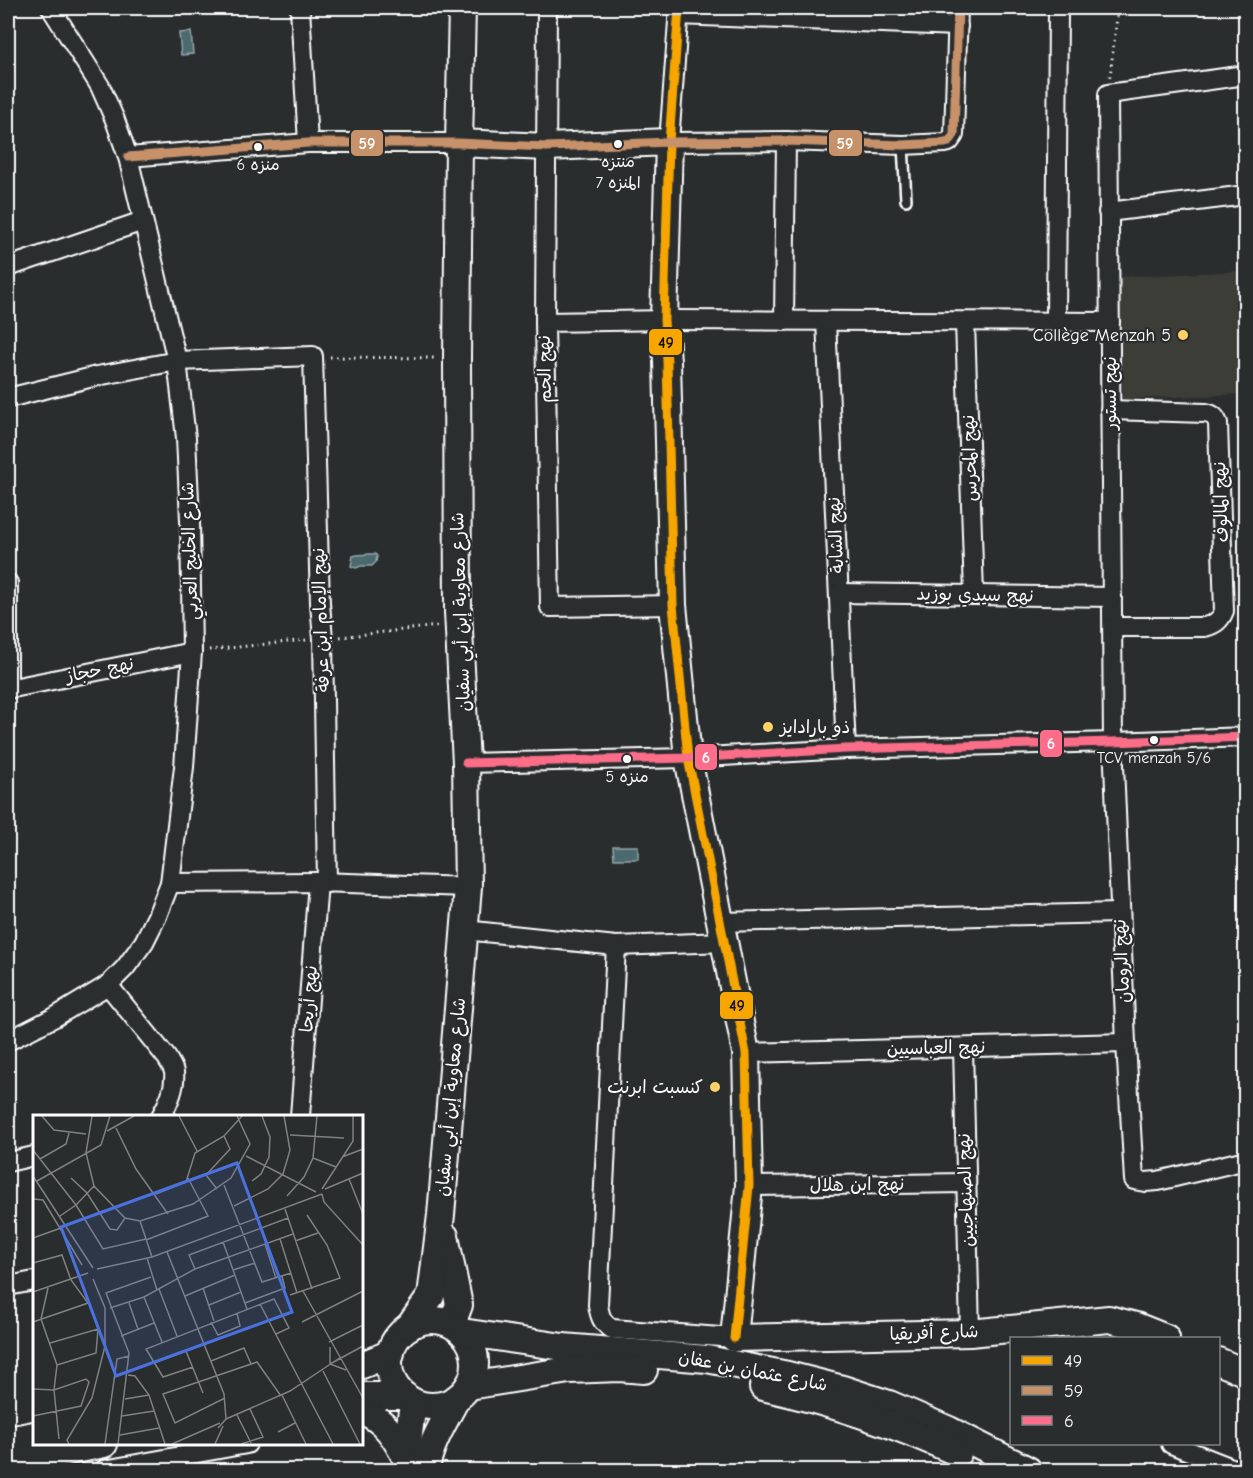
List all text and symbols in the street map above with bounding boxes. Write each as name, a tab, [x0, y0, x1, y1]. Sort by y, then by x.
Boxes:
line badge: 59	[350, 129, 384, 157]
line badge: 59	[828, 129, 863, 157]
text: 59	[359, 135, 375, 153]
text: 59	[837, 135, 853, 153]
marker: منتزه المنزه 7	[612, 138, 624, 150]
marker: منزه 6	[252, 141, 264, 153]
place label: منتزه المنزه 7	[595, 153, 641, 192]
place label: منزه 6	[237, 156, 279, 174]
place label: Collège Menzah 5	[1033, 325, 1171, 346]
line badge: 49	[648, 328, 683, 356]
marker: Collège Menzah 5	[1176, 328, 1190, 342]
text: 49	[658, 334, 674, 352]
street label: نهج الجم	[534, 335, 559, 403]
street label: نهج تستور	[1100, 356, 1122, 432]
street label: نهج المحرس	[958, 414, 983, 502]
street label: نهج المالوف	[1209, 461, 1234, 543]
street label: شارع الخليج العربي	[177, 481, 208, 620]
street label: نهج الشابة	[824, 496, 849, 574]
street label: شارع معاوية إبن أبي سفيان	[447, 512, 480, 712]
street label: نهج الإمام ابن عرفة	[308, 547, 337, 693]
street label: نهج سيدي بوزيد	[916, 583, 1034, 609]
street label: نهج حجاز	[62, 653, 136, 688]
place label: ذو بارادايز	[778, 717, 850, 738]
marker: ذو بارادايز	[761, 720, 775, 734]
line badge: 6	[1039, 729, 1063, 758]
marker: TCV menzah 5/6	[1148, 734, 1160, 746]
text: 6	[1047, 735, 1055, 753]
line badge: 6	[694, 743, 718, 771]
text: 6	[702, 749, 710, 767]
place label: TCV menzah 5/6	[1097, 749, 1211, 767]
marker: منزه 5	[621, 753, 633, 765]
place label: منزه 5	[606, 768, 648, 786]
street label: نهج الرومان	[1109, 918, 1136, 1004]
street label: نهج أريحا	[296, 965, 323, 1033]
line badge: 49	[719, 991, 754, 1020]
street label: شارع معاوية إبن أبي سفيان	[432, 997, 475, 1198]
text: 49	[729, 997, 745, 1015]
street label: نهج العباسيين	[886, 1037, 986, 1060]
place label: كنسبت ابرنت	[607, 1077, 703, 1098]
marker: كنسبت ابرنت	[708, 1080, 722, 1094]
inset map	[33, 1115, 363, 1445]
street label: نهج الصنهاجيين	[954, 1133, 979, 1247]
street label: نهج ابن هلال	[809, 1174, 905, 1197]
street label: شارع أفريقيا	[889, 1321, 979, 1346]
legend	[1010, 1337, 1220, 1445]
street label: شارع عثمان بن عفان	[677, 1346, 829, 1397]
text: 49	[1064, 1351, 1082, 1372]
text: 59	[1064, 1381, 1083, 1402]
text: 6	[1064, 1411, 1074, 1432]

